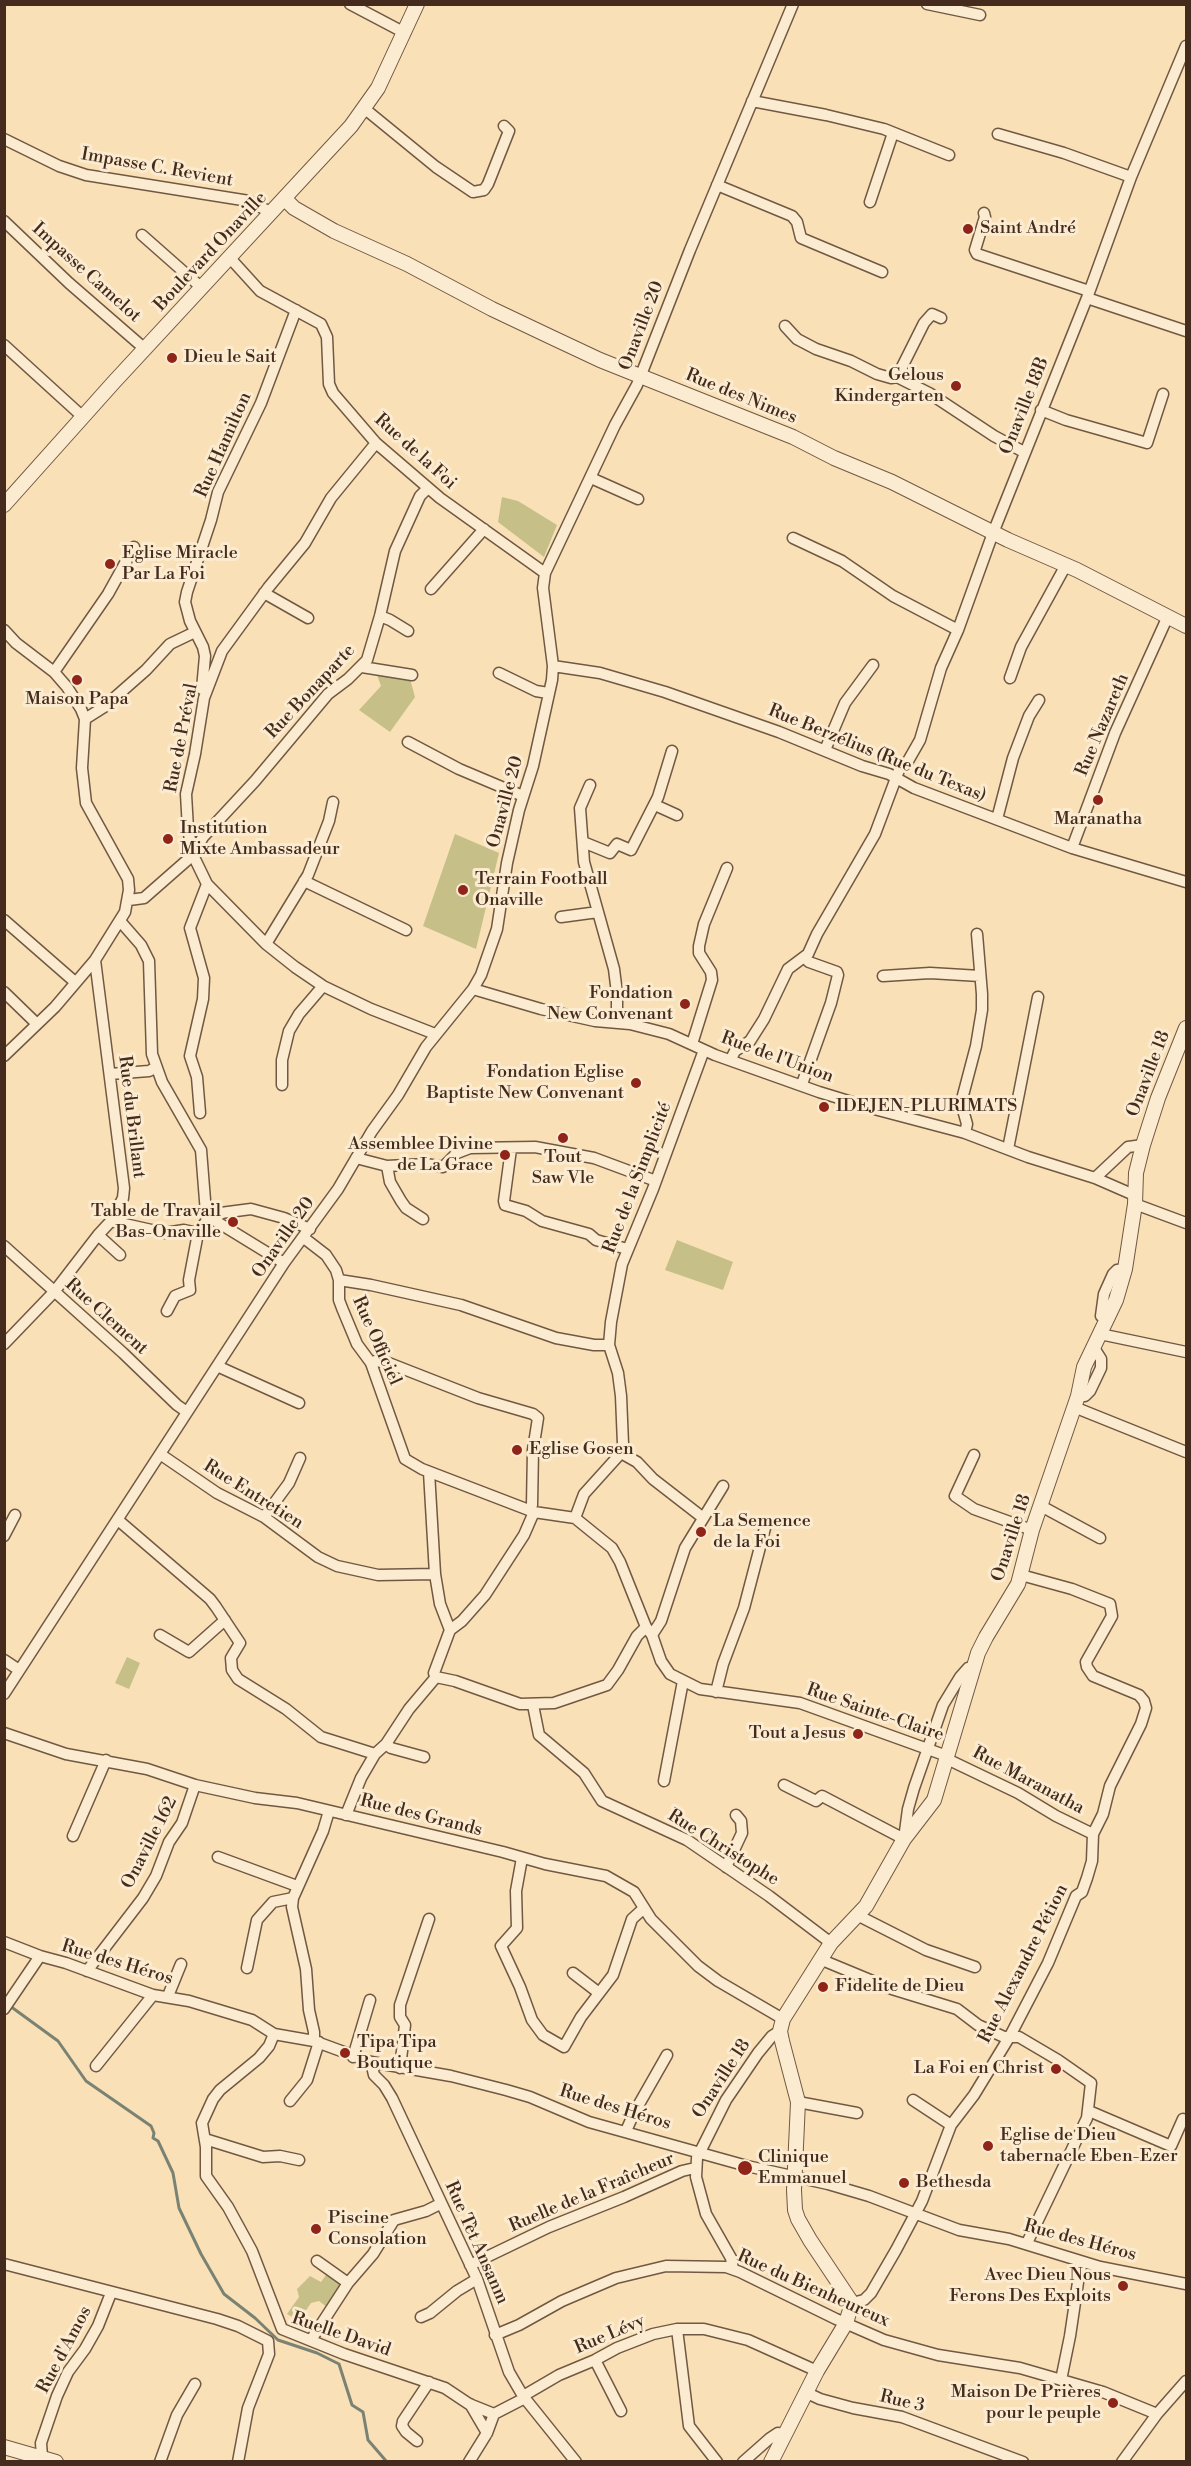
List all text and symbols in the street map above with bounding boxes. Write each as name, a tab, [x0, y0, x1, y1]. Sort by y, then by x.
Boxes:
street label: Impasse C. Revient	[79, 144, 235, 192]
street label: Boulevard Onaville	[150, 188, 272, 316]
place label: Saint André	[980, 218, 1076, 240]
street label: Impasse Camelot	[27, 219, 145, 327]
marker: Saint André	[961, 222, 975, 236]
street label: Onaville 20	[615, 278, 669, 374]
place label: Dieu le Sait	[184, 347, 277, 369]
marker: Dieu le Sait	[165, 351, 179, 365]
street label: Onaville 18B	[996, 354, 1054, 458]
street label: Rue des Nimes	[682, 365, 800, 429]
place label: Gelous Kindergarten	[835, 365, 944, 407]
marker: Gelous Kindergarten	[949, 379, 963, 393]
street label: Rue Hamilton	[191, 389, 257, 501]
street label: Rue de la Foi	[369, 409, 461, 495]
place label: Eglise Miracle Par La Foi	[122, 543, 238, 586]
marker: Eglise Miracle Par La Foi	[103, 557, 117, 571]
street label: Rue Bonaparte	[262, 640, 360, 744]
street label: Rue Nazareth	[1072, 670, 1134, 780]
marker: Maison Papa	[70, 673, 84, 687]
street label: Rue de Préval	[161, 682, 203, 794]
place label: Maison Papa	[25, 689, 129, 711]
street label: Rue Berzélius (Rue du Texas)	[765, 700, 989, 808]
street label: Onaville 20	[483, 754, 529, 850]
marker: Maranatha	[1091, 793, 1105, 807]
place label: Maranatha	[1054, 809, 1142, 831]
place label: Institution Mixte Ambassadeur	[180, 818, 340, 860]
marker: Institution Mixte Ambassadeur	[161, 832, 175, 846]
place label: Terrain Football Onaville	[475, 869, 608, 912]
marker: Terrain Football Onaville	[456, 883, 470, 897]
place label: Fondation New Convenant	[547, 983, 673, 1026]
marker: Fondation New Convenant	[678, 997, 692, 1011]
street label: Rue de l'Union	[718, 1028, 836, 1088]
street label: Onaville 18	[1123, 1028, 1175, 1120]
street label: Rue du Brillant	[113, 1055, 149, 1179]
place label: Fondation Eglise Baptiste New Convenant	[426, 1062, 624, 1104]
marker: Fondation Eglise Baptiste New Convenant	[629, 1076, 643, 1090]
place label: IDEJEN-PLURIMATS	[836, 1096, 1017, 1118]
street label: Rue de la Simplicité	[599, 1099, 677, 1257]
marker: IDEJEN-PLURIMATS	[817, 1100, 831, 1114]
marker: Tout Saw Vle	[556, 1131, 570, 1145]
place label: Assemblee Divine de La Grace	[348, 1134, 493, 1176]
place label: Tout Saw Vle	[532, 1147, 594, 1190]
marker: Assemblee Divine de La Grace	[498, 1148, 512, 1162]
street label: Onaville 20	[248, 1193, 320, 1283]
place label: Table de Travail Bas-Onaville	[91, 1201, 221, 1244]
marker: Table de Travail Bas-Onaville	[226, 1215, 240, 1229]
street label: Rue Clement	[60, 1274, 152, 1360]
street label: Rue Officiel	[347, 1293, 405, 1389]
place label: Eglise Gosen	[529, 1439, 634, 1461]
marker: Eglise Gosen	[510, 1443, 524, 1457]
street label: Rue Entretien	[199, 1456, 307, 1534]
street label: Onaville 18	[988, 1492, 1036, 1584]
place label: La Semence de la Foi	[713, 1511, 811, 1553]
marker: La Semence de la Foi	[694, 1525, 708, 1539]
street label: Rue Sainte-Claire	[803, 1679, 947, 1747]
place label: Tout a Jesus	[749, 1723, 846, 1745]
marker: Tout a Jesus	[851, 1727, 865, 1741]
street label: Rue Maranatha	[968, 1742, 1088, 1820]
street label: Rue des Grands	[358, 1790, 484, 1842]
street label: Onaville 162	[118, 1793, 182, 1893]
street label: Rue Christophe	[663, 1805, 783, 1891]
street label: Rue Alexandre Pétion	[975, 1881, 1073, 2047]
street label: Rue des Héros	[59, 1936, 175, 1990]
place label: Fidelite de Dieu	[835, 1976, 964, 1998]
marker: Fidelite de Dieu	[816, 1980, 830, 1994]
place label: Tipa Tipa Boutique	[357, 2032, 437, 2074]
street label: Onaville 18	[688, 2035, 756, 2123]
marker: Tipa Tipa Boutique	[338, 2046, 352, 2060]
place label: La Foi en Christ	[914, 2058, 1044, 2080]
marker: La Foi en Christ	[1049, 2062, 1063, 2076]
street label: Rue des Héros	[557, 2081, 673, 2135]
place label: Eglise de Dieu tabernacle Eben-Ezer	[1000, 2125, 1178, 2168]
marker: Eglise de Dieu tabernacle Eben-Ezer	[981, 2139, 995, 2153]
place label: Clinique Emmanuel	[758, 2147, 846, 2190]
street label: Ruelle de la Fraîcheur	[506, 2148, 678, 2238]
marker: Clinique Emmanuel	[736, 2159, 754, 2177]
place label: Bethesda	[916, 2172, 991, 2194]
marker: Bethesda	[897, 2176, 911, 2190]
street label: Rue Tèt Ansanm	[439, 2178, 513, 2308]
place label: Piscine Consolation	[328, 2208, 427, 2250]
street label: Rue des Héros	[1021, 2216, 1139, 2266]
marker: Piscine Consolation	[309, 2222, 323, 2236]
street label: Rue du Bienheureux	[734, 2246, 892, 2332]
place label: Avec Dieu Nous Ferons Des Exploits	[949, 2265, 1111, 2308]
marker: Avec Dieu Nous Ferons Des Exploits	[1116, 2279, 1130, 2293]
street label: Rue d'Amos	[33, 2303, 97, 2397]
street label: Ruelle David	[289, 2308, 393, 2362]
street label: Rue Lévy	[572, 2311, 648, 2359]
place label: Maison De Prières pour le peuple	[951, 2382, 1101, 2424]
street label: Rue 3	[877, 2386, 927, 2418]
marker: Maison De Prières pour le peuple	[1106, 2396, 1120, 2410]

